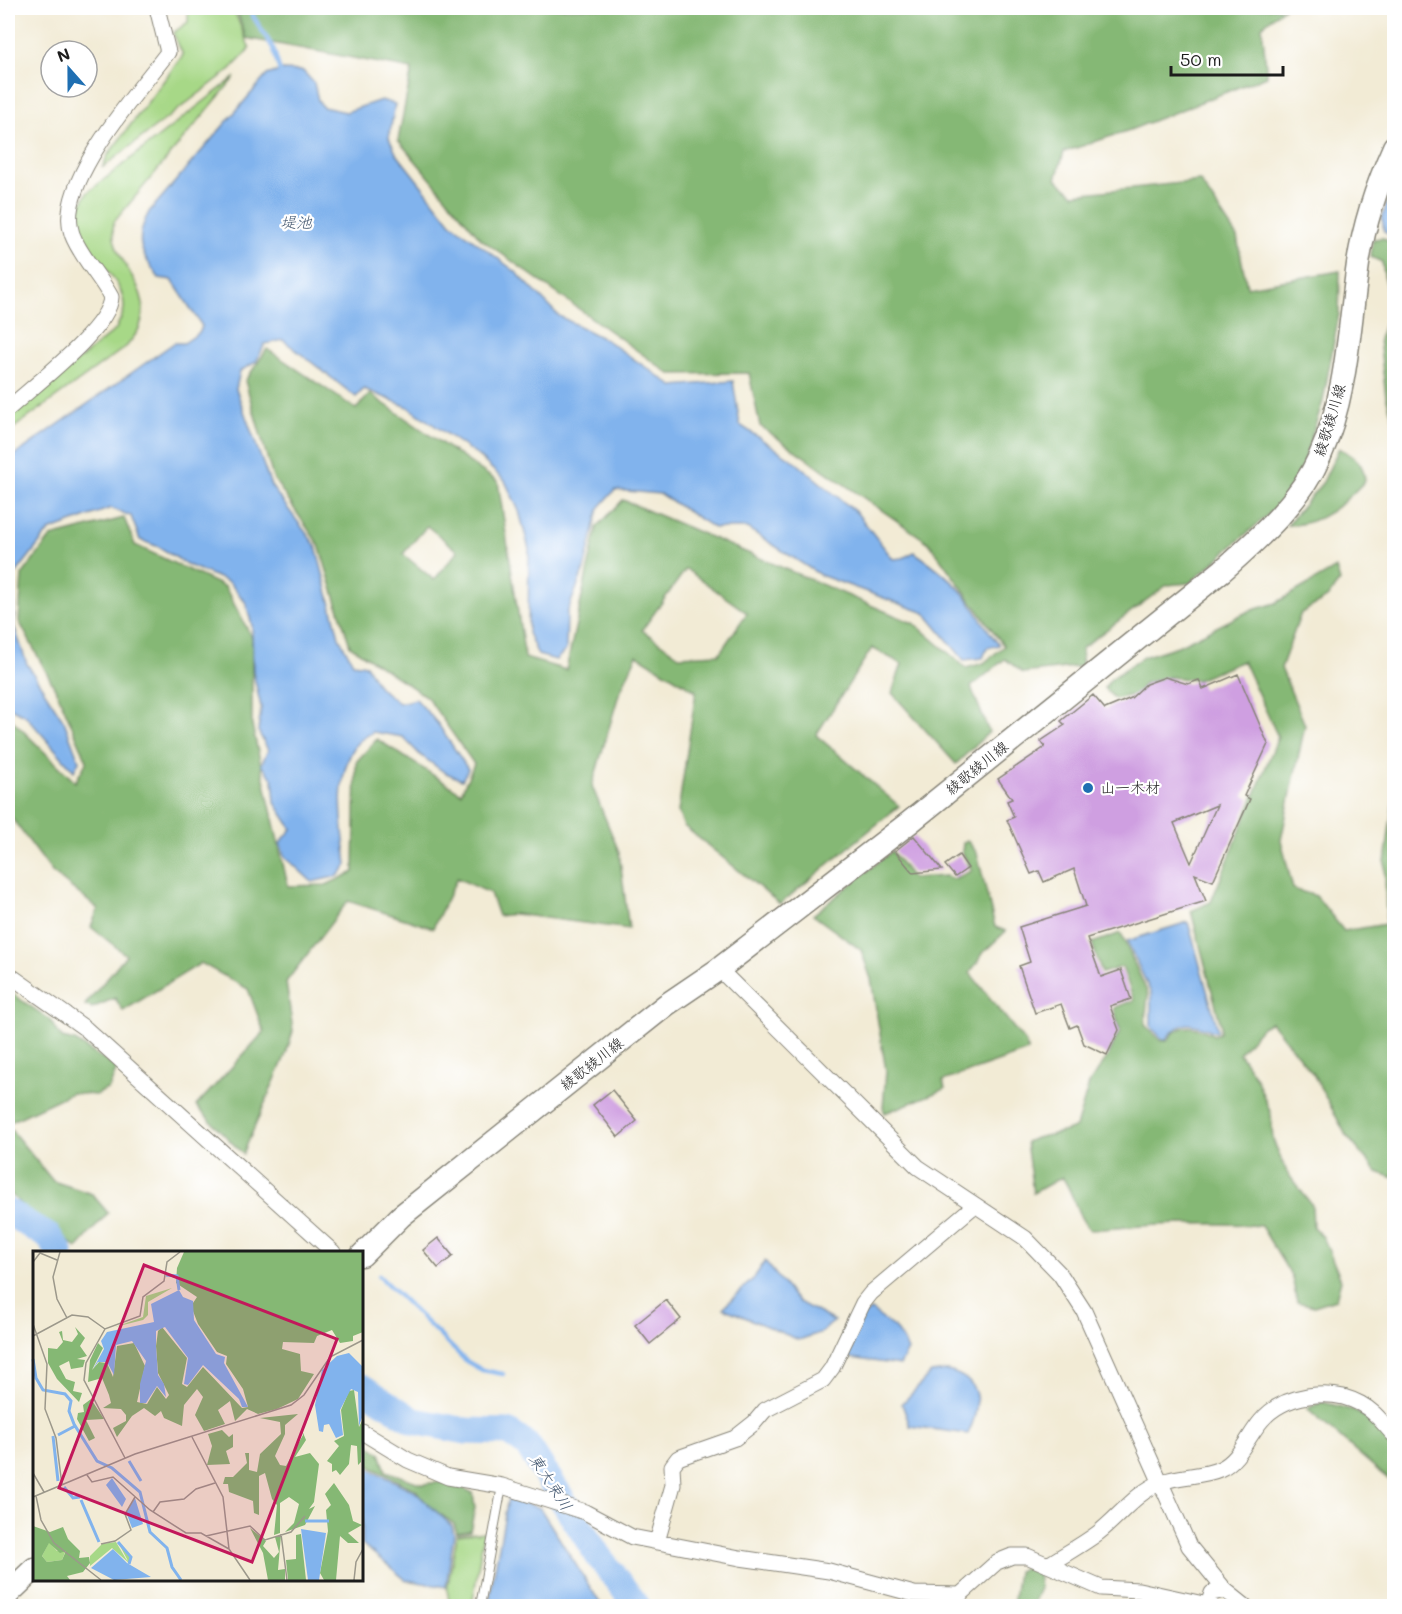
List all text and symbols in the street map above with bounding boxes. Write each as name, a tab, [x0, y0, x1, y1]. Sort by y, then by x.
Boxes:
north arrow	[39, 39, 99, 99]
scale bar	[1171, 39, 1284, 77]
text: N	[54, 43, 73, 67]
text: 50 m	[1180, 47, 1222, 71]
water label: 堤池	[280, 211, 313, 232]
street label: 綾歌綾川線	[1309, 381, 1350, 459]
street label: 綾歌綾川線	[941, 736, 1012, 799]
place label: 山一木材	[1100, 777, 1160, 797]
marker: 山一木材	[1081, 781, 1095, 795]
street label: 綾歌綾川線	[556, 1032, 627, 1094]
inset map	[33, 1251, 363, 1581]
water label: 東大束川	[525, 1449, 578, 1514]

